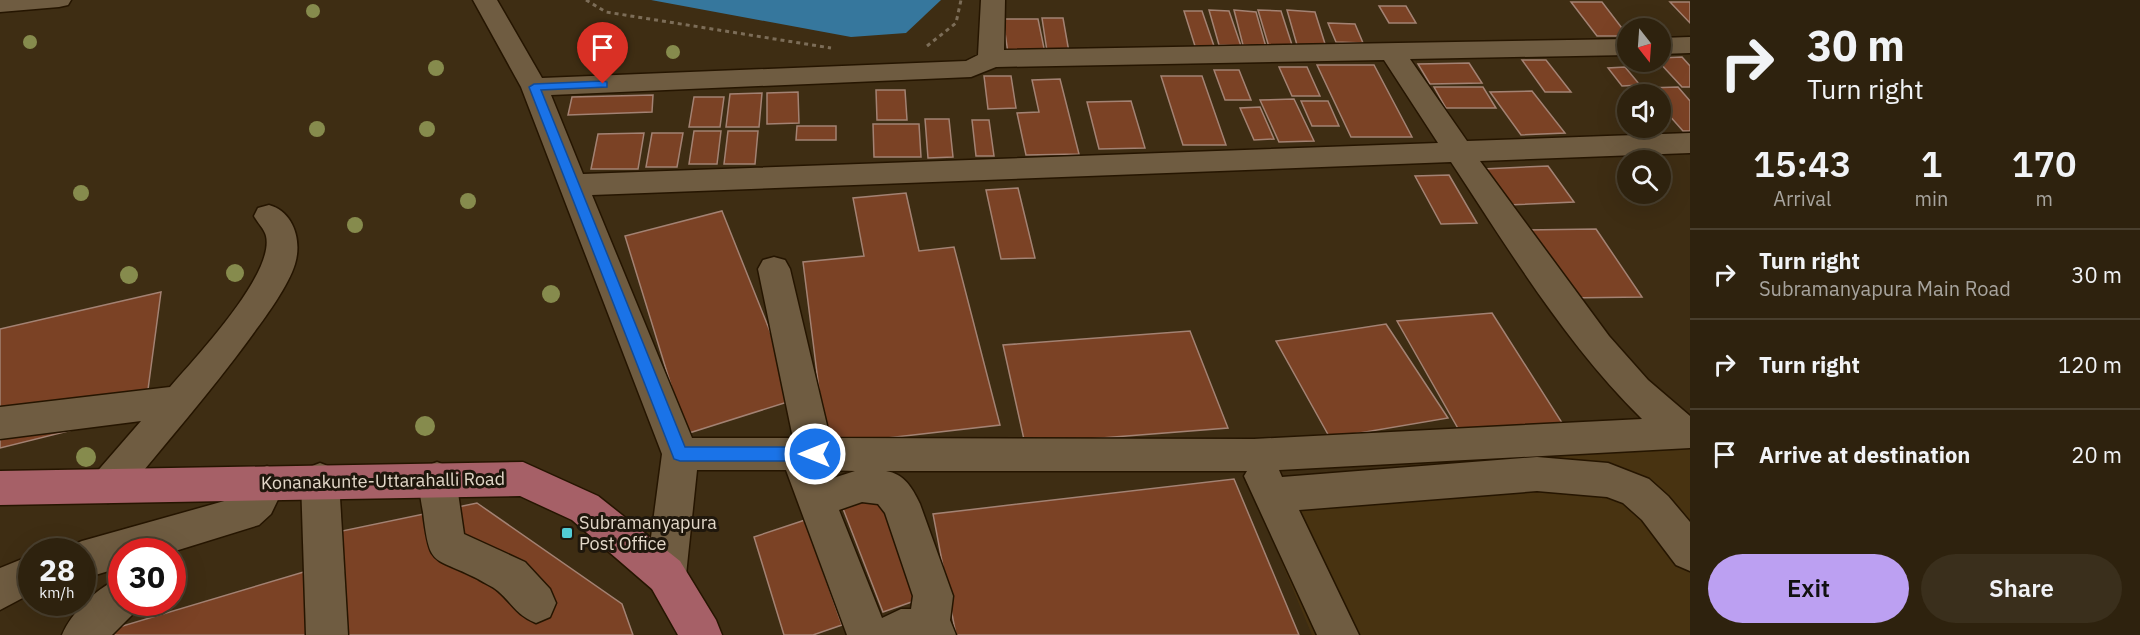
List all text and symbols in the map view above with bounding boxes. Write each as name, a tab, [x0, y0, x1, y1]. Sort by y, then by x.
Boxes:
north arrow	[1617, 18, 1671, 72]
map controls	[1617, 18, 1671, 204]
text: 30 m	[1807, 18, 1905, 73]
pin	[577, 22, 628, 84]
icon: right	[1708, 24, 1786, 102]
icon: arrive	[586, 31, 619, 64]
text: Turn right	[1807, 71, 1924, 106]
button: sound	[1617, 84, 1671, 138]
text: 15:43	[1753, 140, 1851, 187]
text: 1	[1921, 140, 1942, 187]
text: 170	[2012, 140, 2077, 187]
button: search	[1617, 150, 1671, 204]
text: Arrival	[1773, 185, 1831, 212]
text: min	[1915, 185, 1948, 212]
text: m	[2035, 185, 2053, 212]
text: Turn right	[1759, 246, 1860, 275]
icon: right	[1708, 258, 1741, 291]
text: 30 m	[2071, 260, 2122, 289]
text: Subramanyapura Main Road	[1759, 275, 2011, 302]
icon: right	[1708, 348, 1741, 381]
text: Turn right	[1759, 350, 1860, 379]
text: 120 m	[2058, 350, 2122, 379]
position arrow	[783, 422, 847, 486]
icon: arrive	[1708, 438, 1741, 471]
text: Arrive at destination	[1759, 440, 1970, 469]
text: 20 m	[2071, 440, 2122, 469]
street label: Konanakunte-Uttarahalli Road	[261, 467, 505, 494]
place label: Subramanyapura Post Office	[579, 511, 717, 555]
marker: Subramanyapura Post Office	[560, 526, 574, 540]
speed limit sign: 30	[108, 538, 186, 616]
text: 28	[39, 550, 75, 589]
button: Exit	[1708, 554, 1909, 623]
button: Share	[1921, 554, 2122, 623]
text: km/h	[39, 583, 75, 602]

